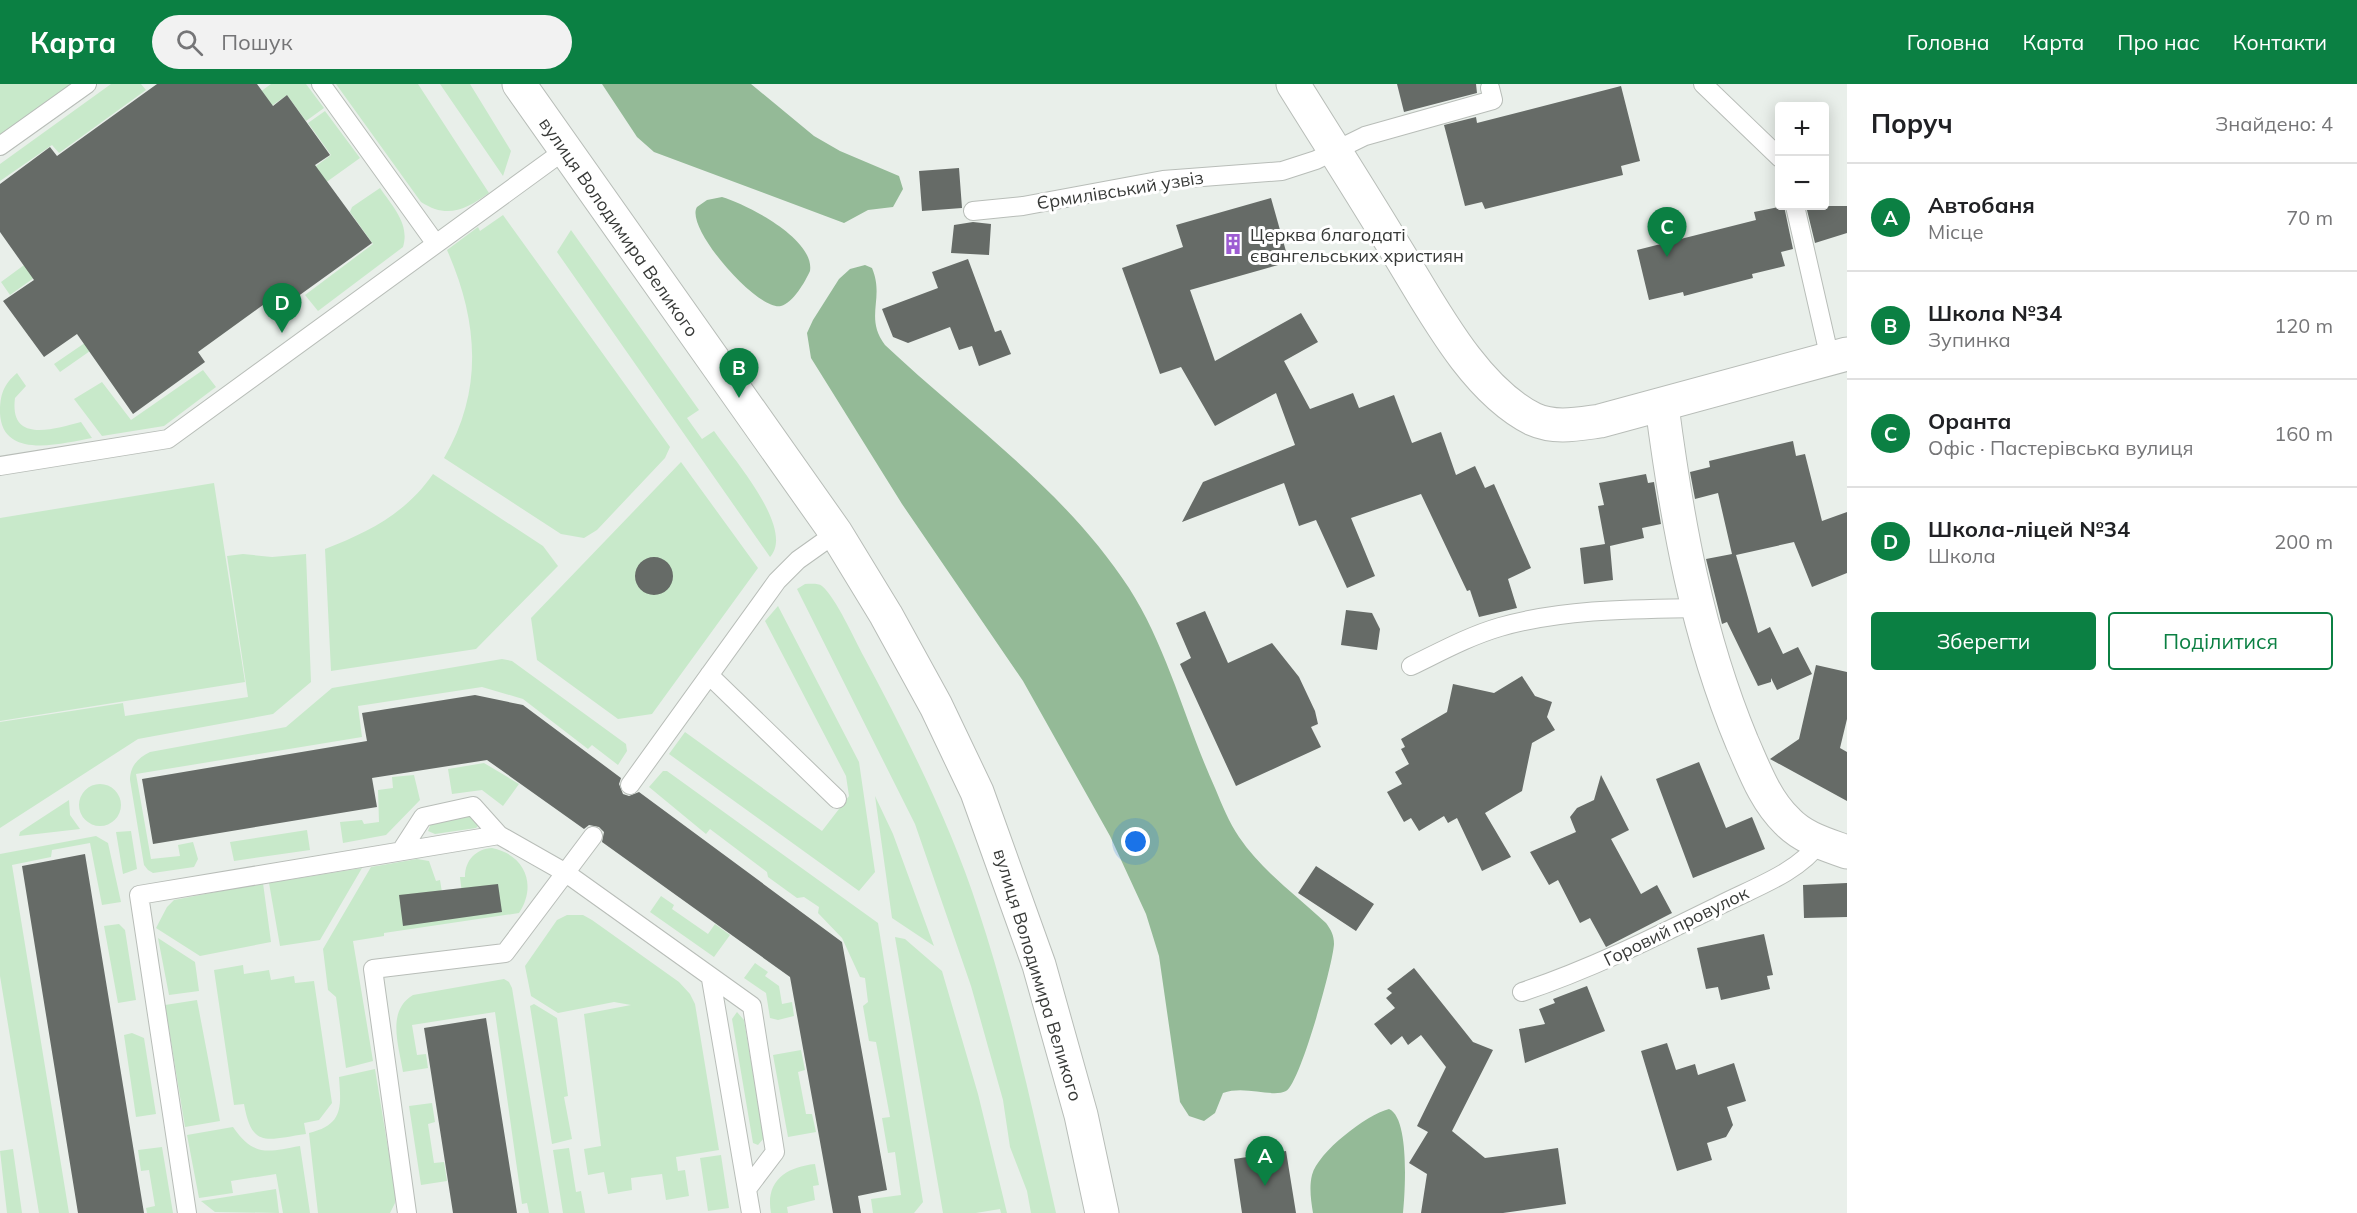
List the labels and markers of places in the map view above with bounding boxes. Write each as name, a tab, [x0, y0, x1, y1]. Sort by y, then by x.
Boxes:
pin: C	[1648, 208, 1686, 257]
place label: Церква благодаті євангельських християн	[1250, 223, 1464, 267]
building icon: Церква благодаті євангельських християн	[1221, 232, 1245, 256]
pin: D	[262, 284, 302, 333]
pin: B	[720, 348, 758, 398]
pin: A	[1246, 1136, 1284, 1186]

